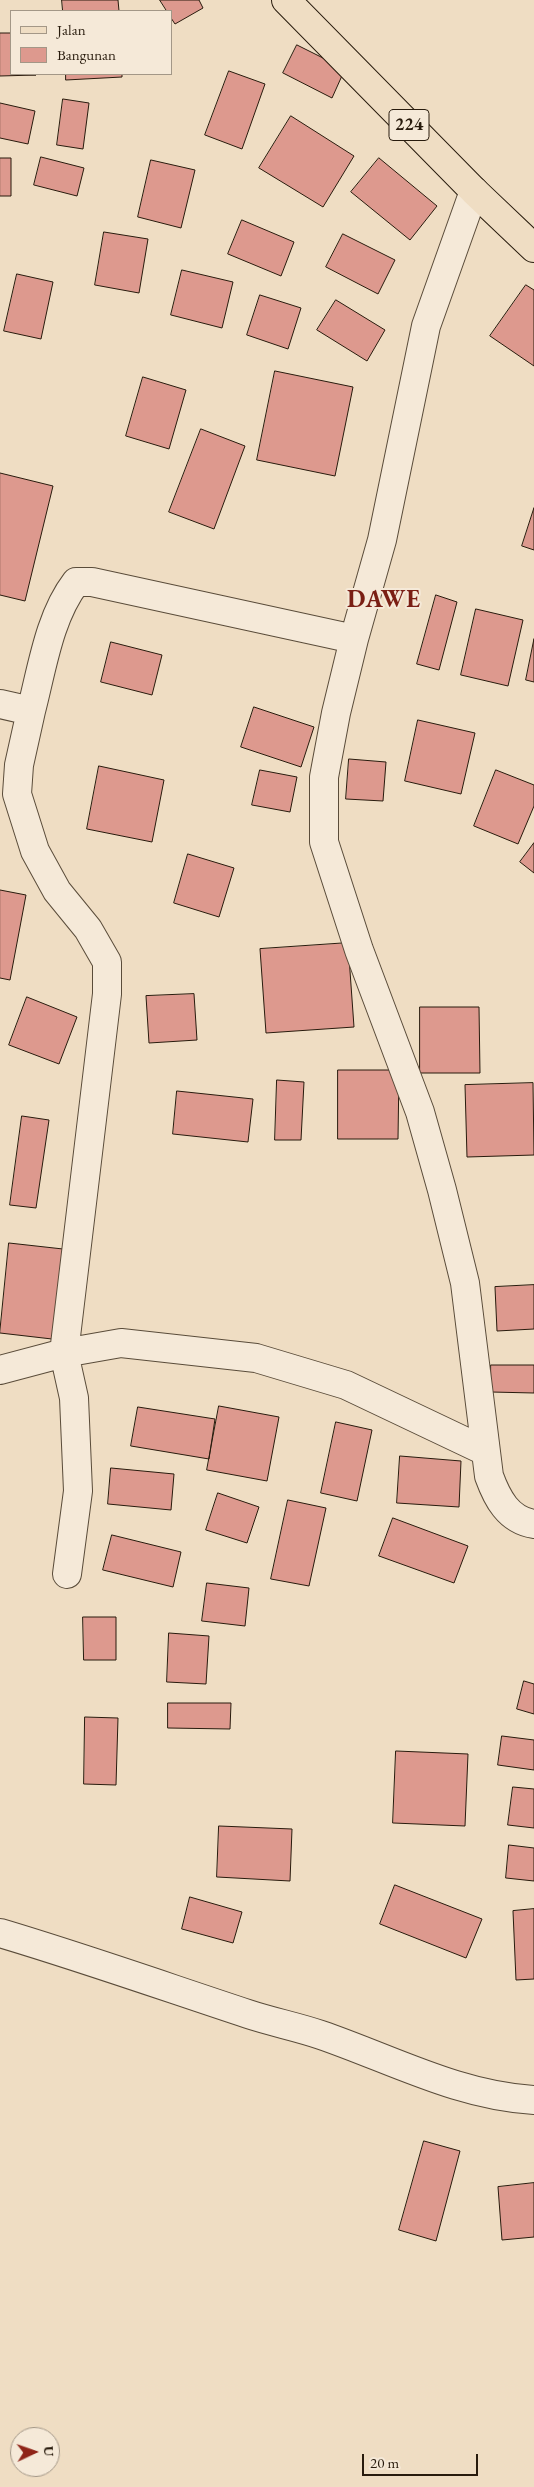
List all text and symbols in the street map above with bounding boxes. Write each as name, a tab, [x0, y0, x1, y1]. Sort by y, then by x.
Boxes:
legend	[10, 10, 172, 75]
text: Jalan	[57, 20, 86, 39]
text: Bangunan	[57, 45, 116, 64]
road number: 224	[389, 110, 429, 140]
district label: DAWE	[347, 586, 421, 614]
north arrow	[10, 2427, 60, 2477]
scale bar	[364, 2444, 480, 2476]
text: U	[40, 2446, 58, 2457]
text: 20 m	[370, 2453, 399, 2472]

